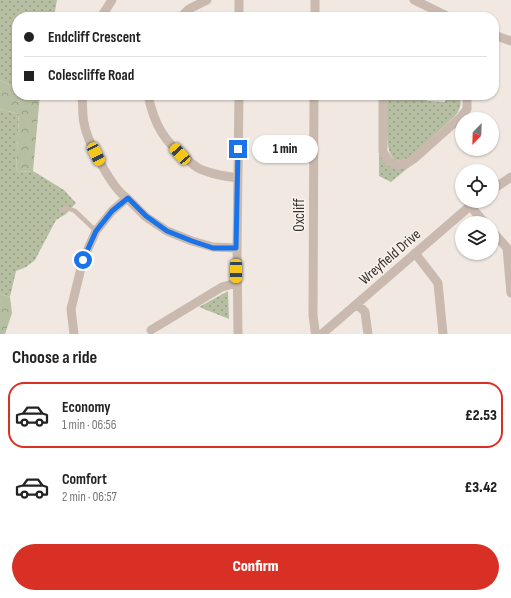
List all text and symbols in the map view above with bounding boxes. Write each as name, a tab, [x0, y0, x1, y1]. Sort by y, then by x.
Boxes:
text: Endcliff Crescent	[48, 28, 141, 47]
text: Colescliffe Road	[48, 66, 134, 85]
north arrow	[455, 112, 499, 156]
map controls	[455, 112, 499, 260]
callout: 1 min	[252, 135, 318, 163]
route end	[229, 140, 247, 158]
car	[85, 141, 107, 167]
car	[168, 141, 192, 167]
text: 1 min	[273, 141, 297, 157]
button: locate	[455, 164, 499, 208]
street label: Oxcliff	[290, 198, 309, 232]
button: layers	[455, 216, 499, 260]
street label: Wreyfield Drive	[355, 225, 425, 289]
route start	[74, 251, 92, 269]
car	[230, 259, 242, 283]
text: Choose a ride	[12, 347, 97, 368]
icon: car	[14, 397, 50, 433]
text: Economy	[62, 398, 111, 417]
text: £2.53	[465, 406, 497, 425]
text: 1 min · 06:56	[62, 417, 117, 433]
icon: car	[14, 469, 50, 505]
text: Comfort	[62, 470, 107, 489]
text: £3.42	[464, 478, 497, 497]
text: 2 min · 06:57	[62, 489, 117, 505]
button: Confirm	[12, 544, 499, 590]

